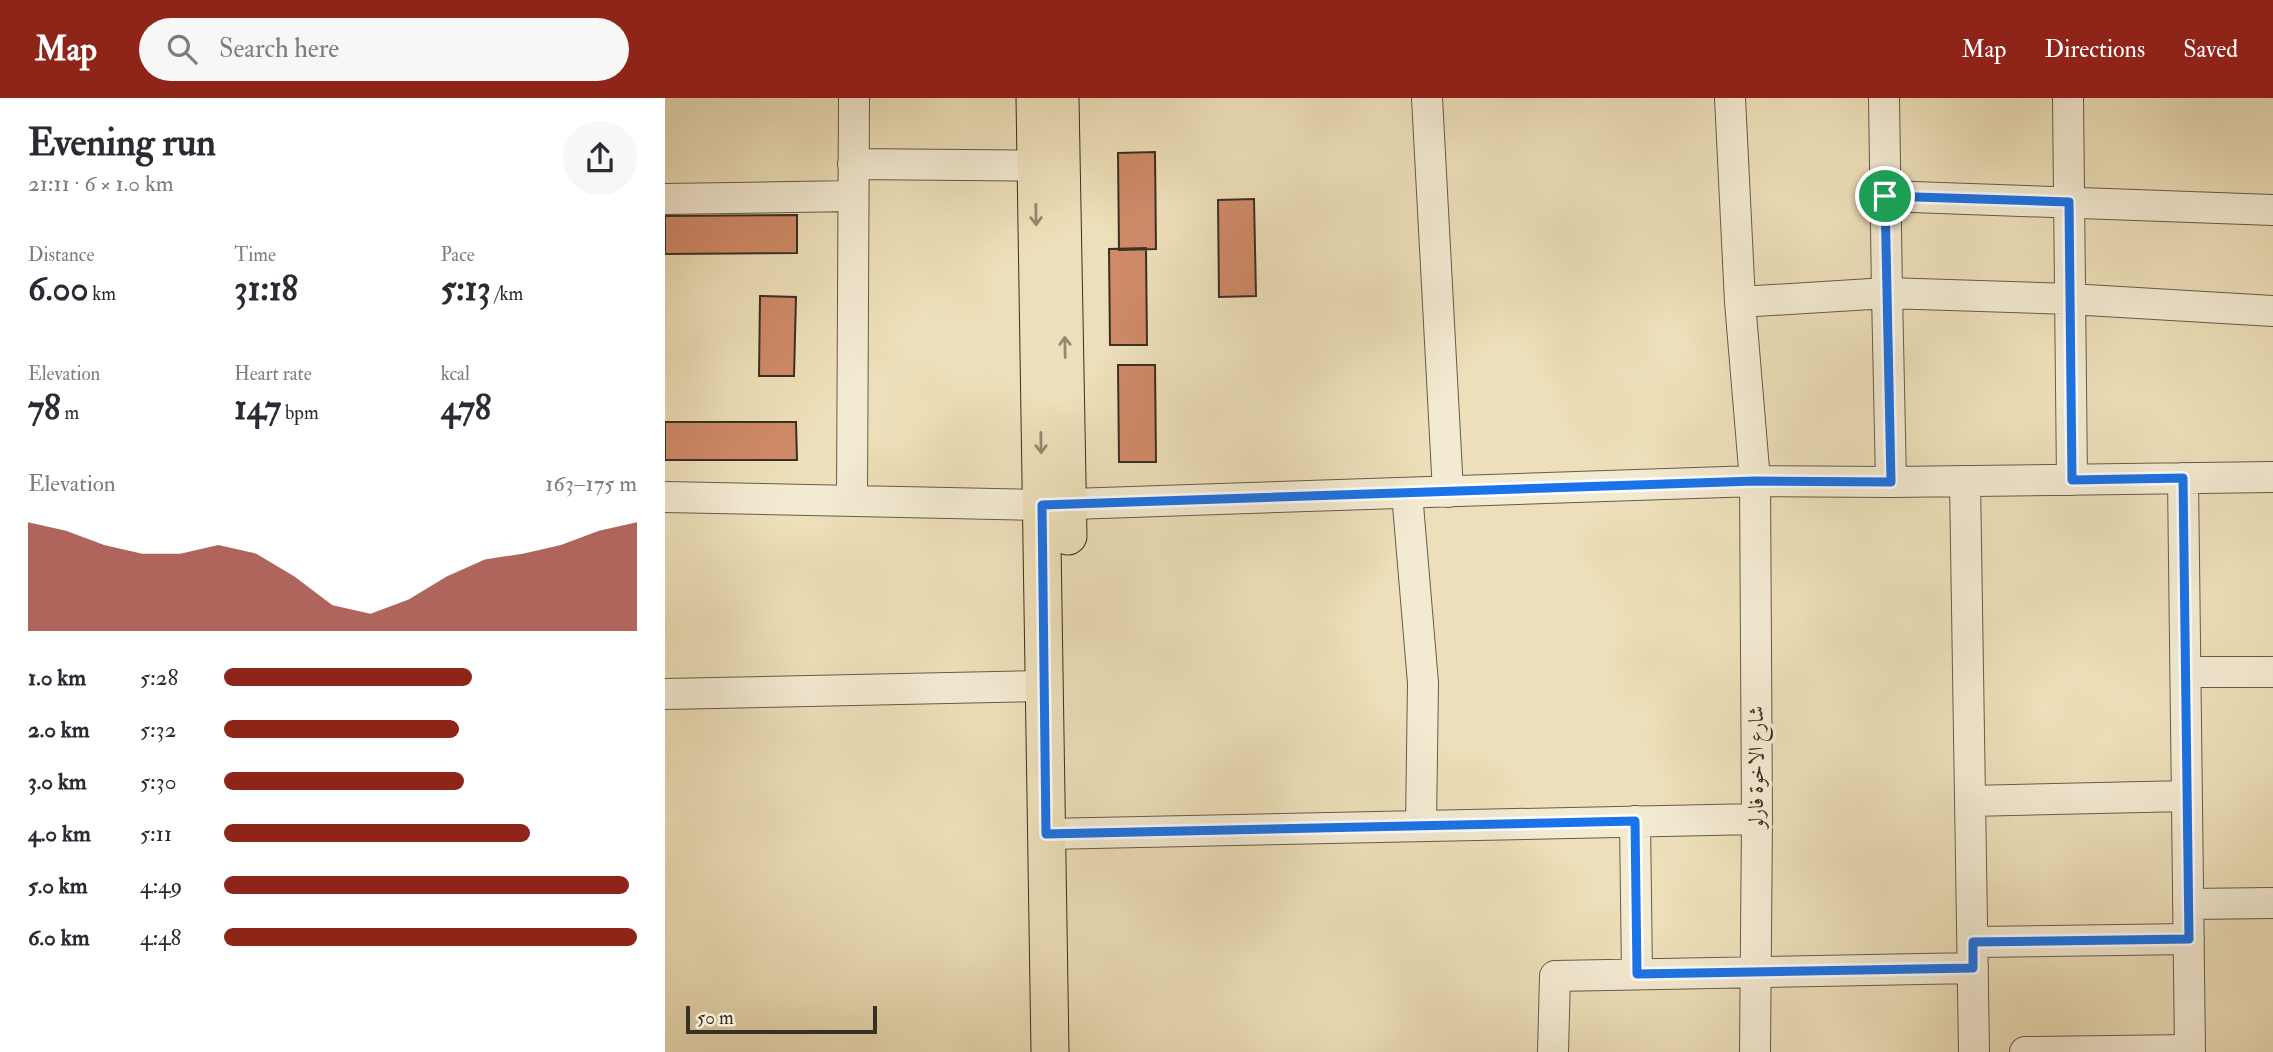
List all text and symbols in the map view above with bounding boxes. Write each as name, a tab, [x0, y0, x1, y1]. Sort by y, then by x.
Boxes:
search box	[139, 18, 629, 81]
text: Map	[35, 29, 97, 70]
icon: search	[163, 30, 201, 68]
text: Search here	[219, 33, 339, 65]
text: Map	[1961, 34, 2006, 65]
text: Directions	[2044, 34, 2145, 65]
text: Saved	[2183, 34, 2238, 65]
text: Evening run	[28, 119, 216, 167]
button: share	[563, 121, 637, 195]
pin	[1855, 166, 1915, 226]
text: 21:11 · 6 × 1.0 km	[28, 169, 174, 198]
icon: arrive	[1866, 177, 1904, 215]
one-way arrow	[1029, 203, 1043, 226]
text: Distance	[28, 243, 94, 267]
text: Time	[234, 243, 276, 267]
text: Pace	[441, 243, 475, 267]
text: 6.00	[28, 267, 88, 311]
text: 31:18	[234, 267, 298, 311]
text: 5:13	[441, 267, 491, 311]
text: km	[88, 282, 116, 306]
text: /km	[491, 282, 523, 306]
one-way arrow	[1058, 336, 1072, 359]
text: Elevation	[28, 362, 100, 386]
text: Heart rate	[234, 362, 312, 386]
text: kcal	[441, 362, 470, 386]
text: 78	[28, 386, 61, 430]
text: 147	[234, 386, 281, 430]
text: 478	[441, 386, 491, 430]
text: m	[61, 401, 79, 425]
text: bpm	[281, 401, 319, 425]
one-way arrow	[1034, 431, 1048, 454]
text: Elevation	[28, 469, 116, 498]
text: 163–175 m	[545, 469, 637, 498]
text: 1.0 km	[28, 663, 86, 692]
text: 5:28	[140, 663, 178, 692]
street label: شارع الاخوة فارلو	[1743, 706, 1774, 830]
text: 2.0 km	[28, 715, 90, 744]
text: 5:32	[140, 715, 176, 744]
text: 3.0 km	[28, 767, 87, 796]
text: 5:30	[140, 767, 176, 796]
text: 4.0 km	[28, 819, 91, 848]
text: 5:11	[140, 819, 172, 848]
text: 5.0 km	[28, 871, 88, 900]
text: 4:49	[140, 871, 182, 900]
text: 6.0 km	[28, 923, 89, 952]
text: 4:48	[140, 923, 181, 952]
scale bar	[686, 1003, 877, 1035]
text: 50 m	[697, 1006, 734, 1030]

